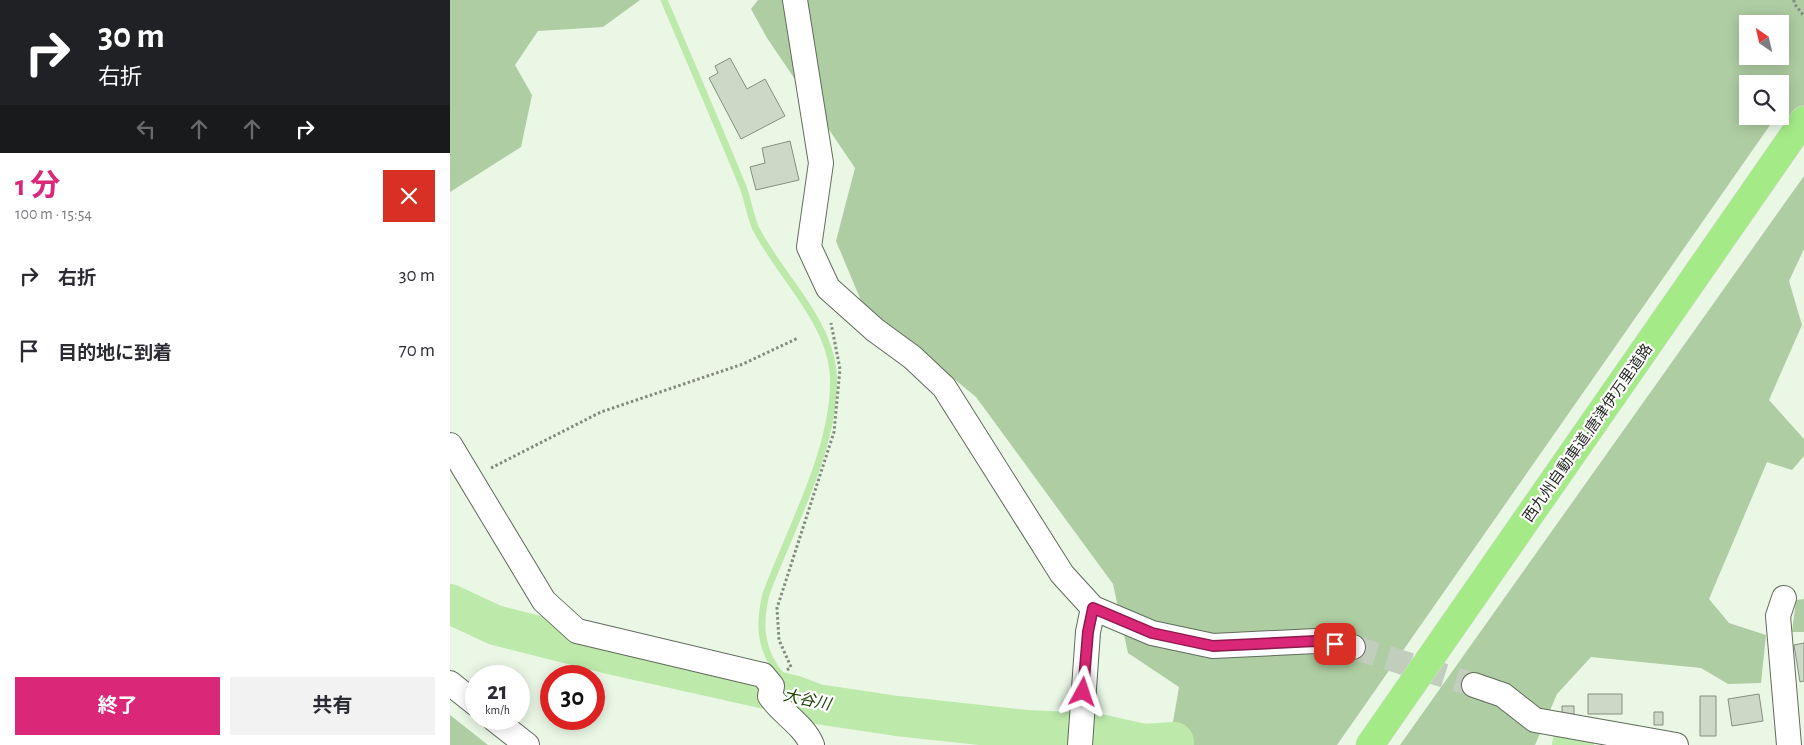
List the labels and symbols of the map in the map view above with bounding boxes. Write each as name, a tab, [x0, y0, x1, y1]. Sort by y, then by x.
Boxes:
north arrow	[1739, 15, 1789, 65]
street label: 西九州自動車道;唐津伊万里道路	[1519, 340, 1655, 525]
pin	[1314, 623, 1356, 665]
speed limit sign: 30	[540, 665, 605, 730]
position arrow	[1056, 665, 1108, 717]
water label: 大谷川	[782, 686, 834, 713]

